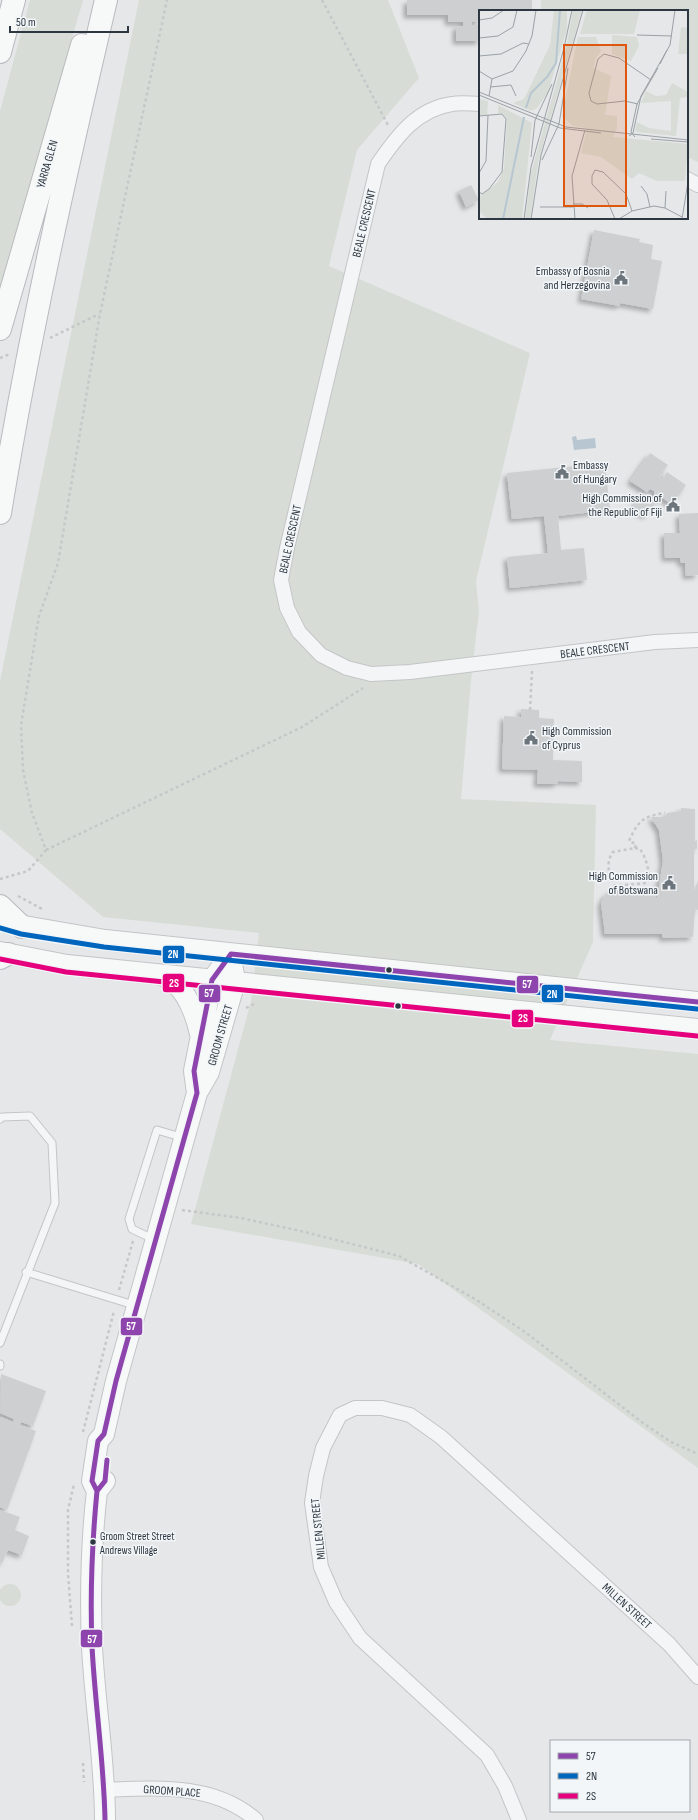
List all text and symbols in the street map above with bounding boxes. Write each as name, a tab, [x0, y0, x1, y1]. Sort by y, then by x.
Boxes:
scale bar	[10, 8, 128, 34]
inset map	[479, 10, 688, 219]
text: 50 m	[16, 15, 36, 30]
street label: YARRA GLEN	[33, 138, 61, 190]
street label: BEALE CRESCENT	[349, 187, 380, 259]
place label: Embassy of Bosnia and Herzegovina	[536, 264, 610, 293]
public building icon: Embassy of Bosnia and Herzegovina	[613, 270, 629, 286]
place label: Embassy of Hungary	[573, 458, 617, 487]
public building icon: Embassy of Hungary	[554, 464, 570, 480]
place label: High Commission of the Republic of Fiji	[582, 491, 663, 520]
public building icon: High Commission of the Republic of Fiji	[665, 497, 681, 513]
street label: BEALE CRESCENT	[276, 503, 305, 575]
street label: BEALE CRESCENT	[560, 639, 631, 662]
place label: High Commission of Cyprus	[542, 724, 611, 753]
public building icon: High Commission of Cyprus	[523, 730, 539, 746]
place label: High Commission of Botswana	[589, 869, 658, 898]
public building icon: High Commission of Botswana	[661, 875, 677, 891]
line badge: 2N	[162, 945, 185, 964]
text: 2N	[168, 948, 178, 961]
unlabelled marker	[384, 965, 394, 975]
line badge: 2S	[162, 973, 185, 993]
line badge: 57	[516, 975, 539, 994]
text: 2S	[169, 977, 179, 990]
text: 57	[522, 978, 532, 991]
line badge: 57	[198, 984, 221, 1003]
line badge: 2N	[541, 984, 564, 1003]
text: 57	[204, 987, 214, 1000]
text: 2N	[547, 988, 557, 1001]
unlabelled marker	[393, 1001, 403, 1011]
street label: GROOM STREET	[205, 1003, 236, 1067]
line badge: 2S	[511, 1009, 534, 1028]
text: 2S	[518, 1012, 528, 1025]
line badge: 57	[120, 1317, 143, 1336]
text: 57	[126, 1320, 136, 1333]
street label: MILLEN STREET	[308, 1497, 329, 1560]
place label: Groom Street Street Andrews Village	[99, 1530, 175, 1557]
marker: Groom Street Street Andrews Village	[88, 1537, 98, 1547]
street label: MILLEN STREET	[599, 1580, 655, 1633]
line badge: 57	[80, 1629, 103, 1648]
text: 57	[87, 1633, 97, 1646]
legend	[550, 1740, 690, 1812]
text: 57	[586, 1749, 596, 1764]
text: 2N	[586, 1769, 597, 1784]
street label: GROOM PLACE	[143, 1782, 201, 1801]
text: 2S	[586, 1789, 596, 1804]

